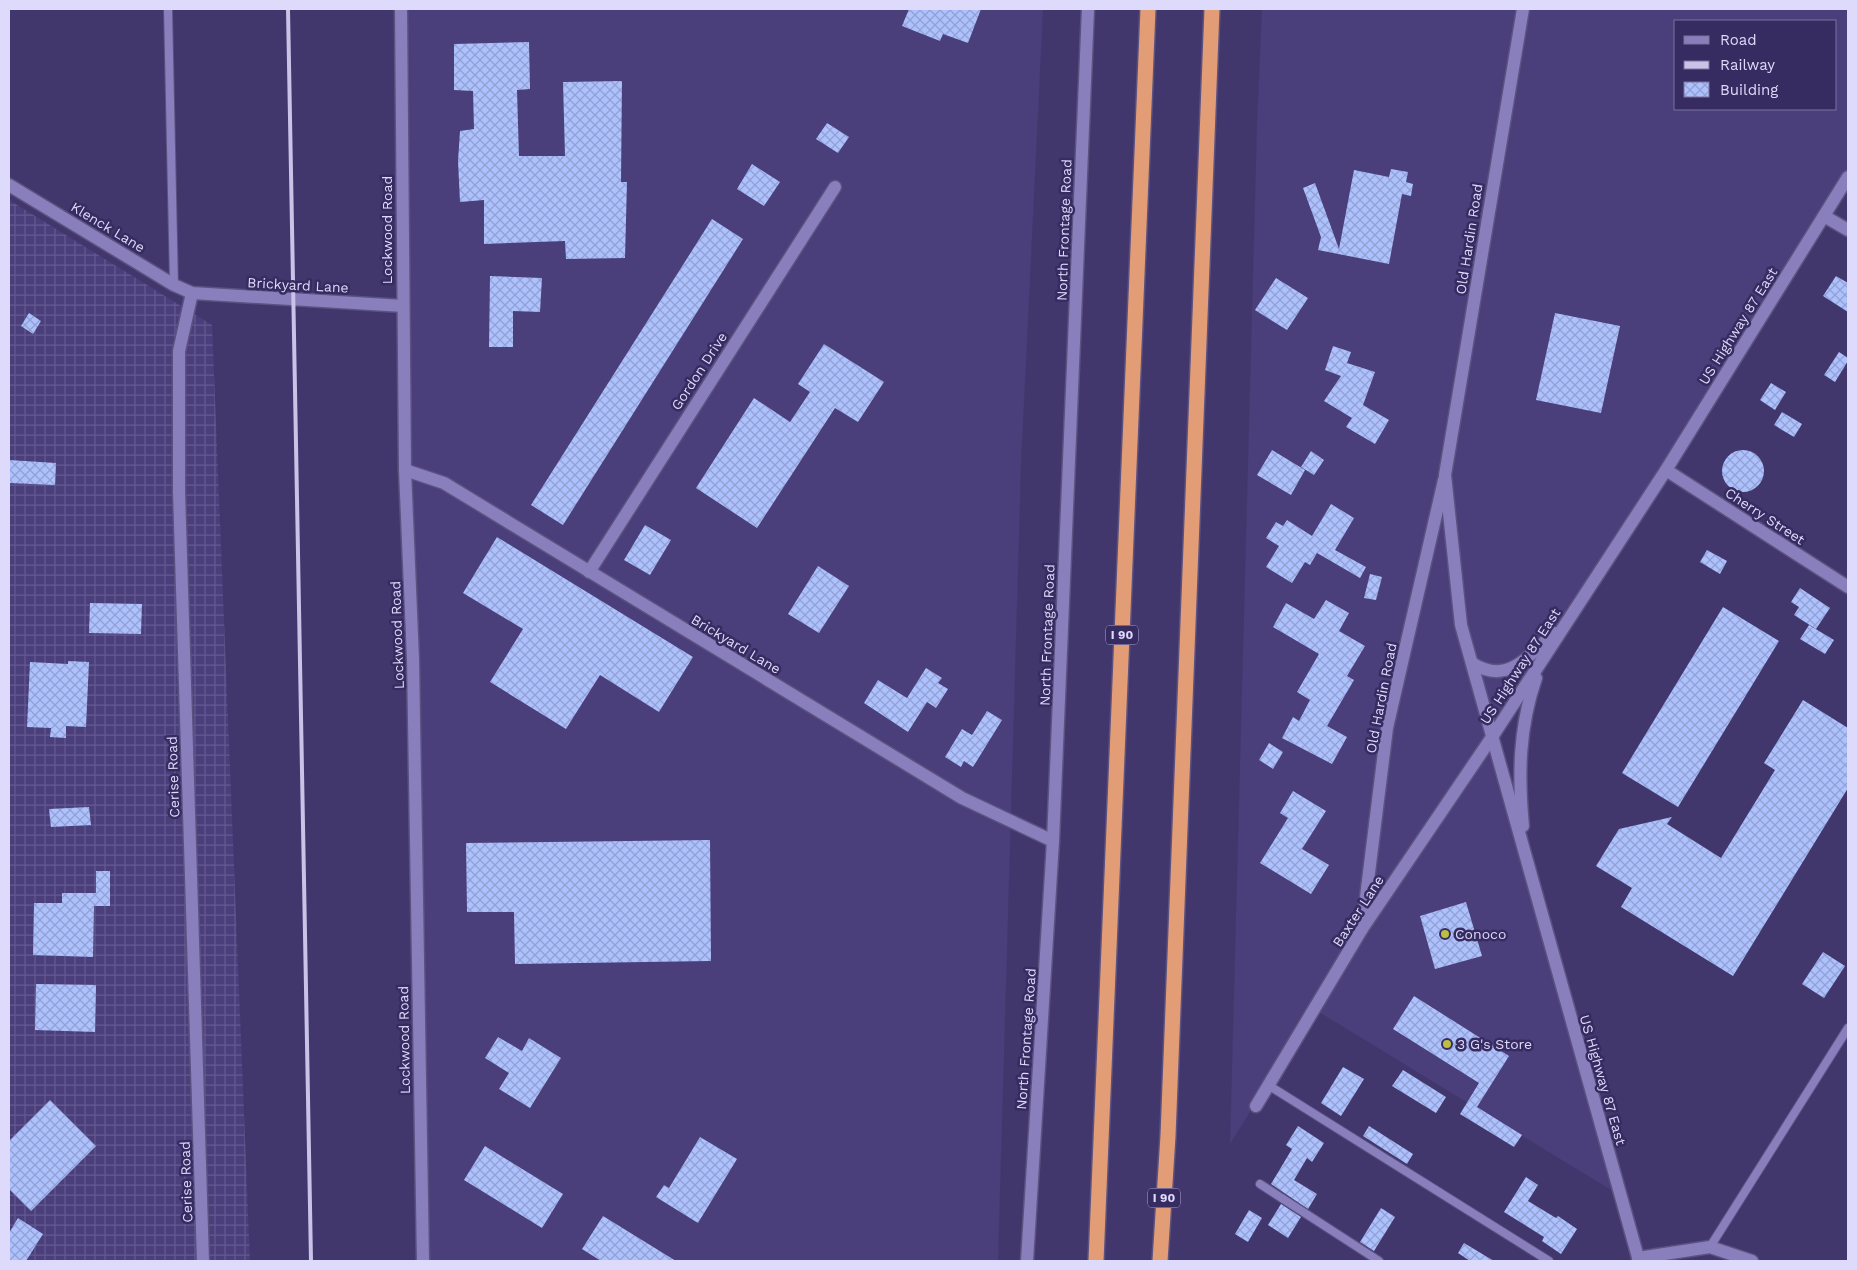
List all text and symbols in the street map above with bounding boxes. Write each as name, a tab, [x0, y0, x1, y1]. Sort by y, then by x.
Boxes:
legend	[1674, 20, 1837, 110]
text: Road	[1720, 31, 1757, 49]
text: Railway	[1720, 56, 1775, 74]
text: Building	[1720, 81, 1778, 99]
street label: North Frontage Road	[1054, 159, 1074, 301]
street label: Lockwood Road	[379, 176, 395, 284]
street label: Old Hardin Road	[1452, 182, 1486, 296]
street label: Klenck Lane	[68, 199, 148, 255]
street label: US Highway 87 East	[1696, 265, 1781, 387]
street label: Brickyard Lane	[247, 274, 349, 296]
street label: Gordon Drive	[668, 329, 730, 413]
street label: Cherry Street	[1722, 484, 1808, 548]
street label: North Frontage Road	[1037, 564, 1057, 706]
street label: Lockwood Road	[387, 581, 407, 689]
street label: US Highway 87 East	[1477, 605, 1563, 727]
street label: Brickyard Lane	[688, 611, 784, 677]
road number: I 90	[1106, 626, 1138, 644]
street label: Old Hardin Road	[1362, 641, 1400, 755]
street label: Cerise Road	[164, 736, 182, 818]
street label: Baxter Lane	[1329, 872, 1387, 950]
place label: Conoco	[1455, 926, 1506, 942]
marker: Conoco	[1439, 928, 1451, 940]
street label: North Frontage Road	[1013, 968, 1039, 1110]
street label: Lockwood Road	[395, 986, 413, 1094]
street label: US Highway 87 East	[1577, 1013, 1629, 1147]
place label: 3 G's Store	[1457, 1036, 1532, 1052]
marker: 3 G's Store	[1441, 1038, 1453, 1050]
street label: Cerise Road	[177, 1141, 195, 1223]
road number: I 90	[1148, 1188, 1180, 1208]

